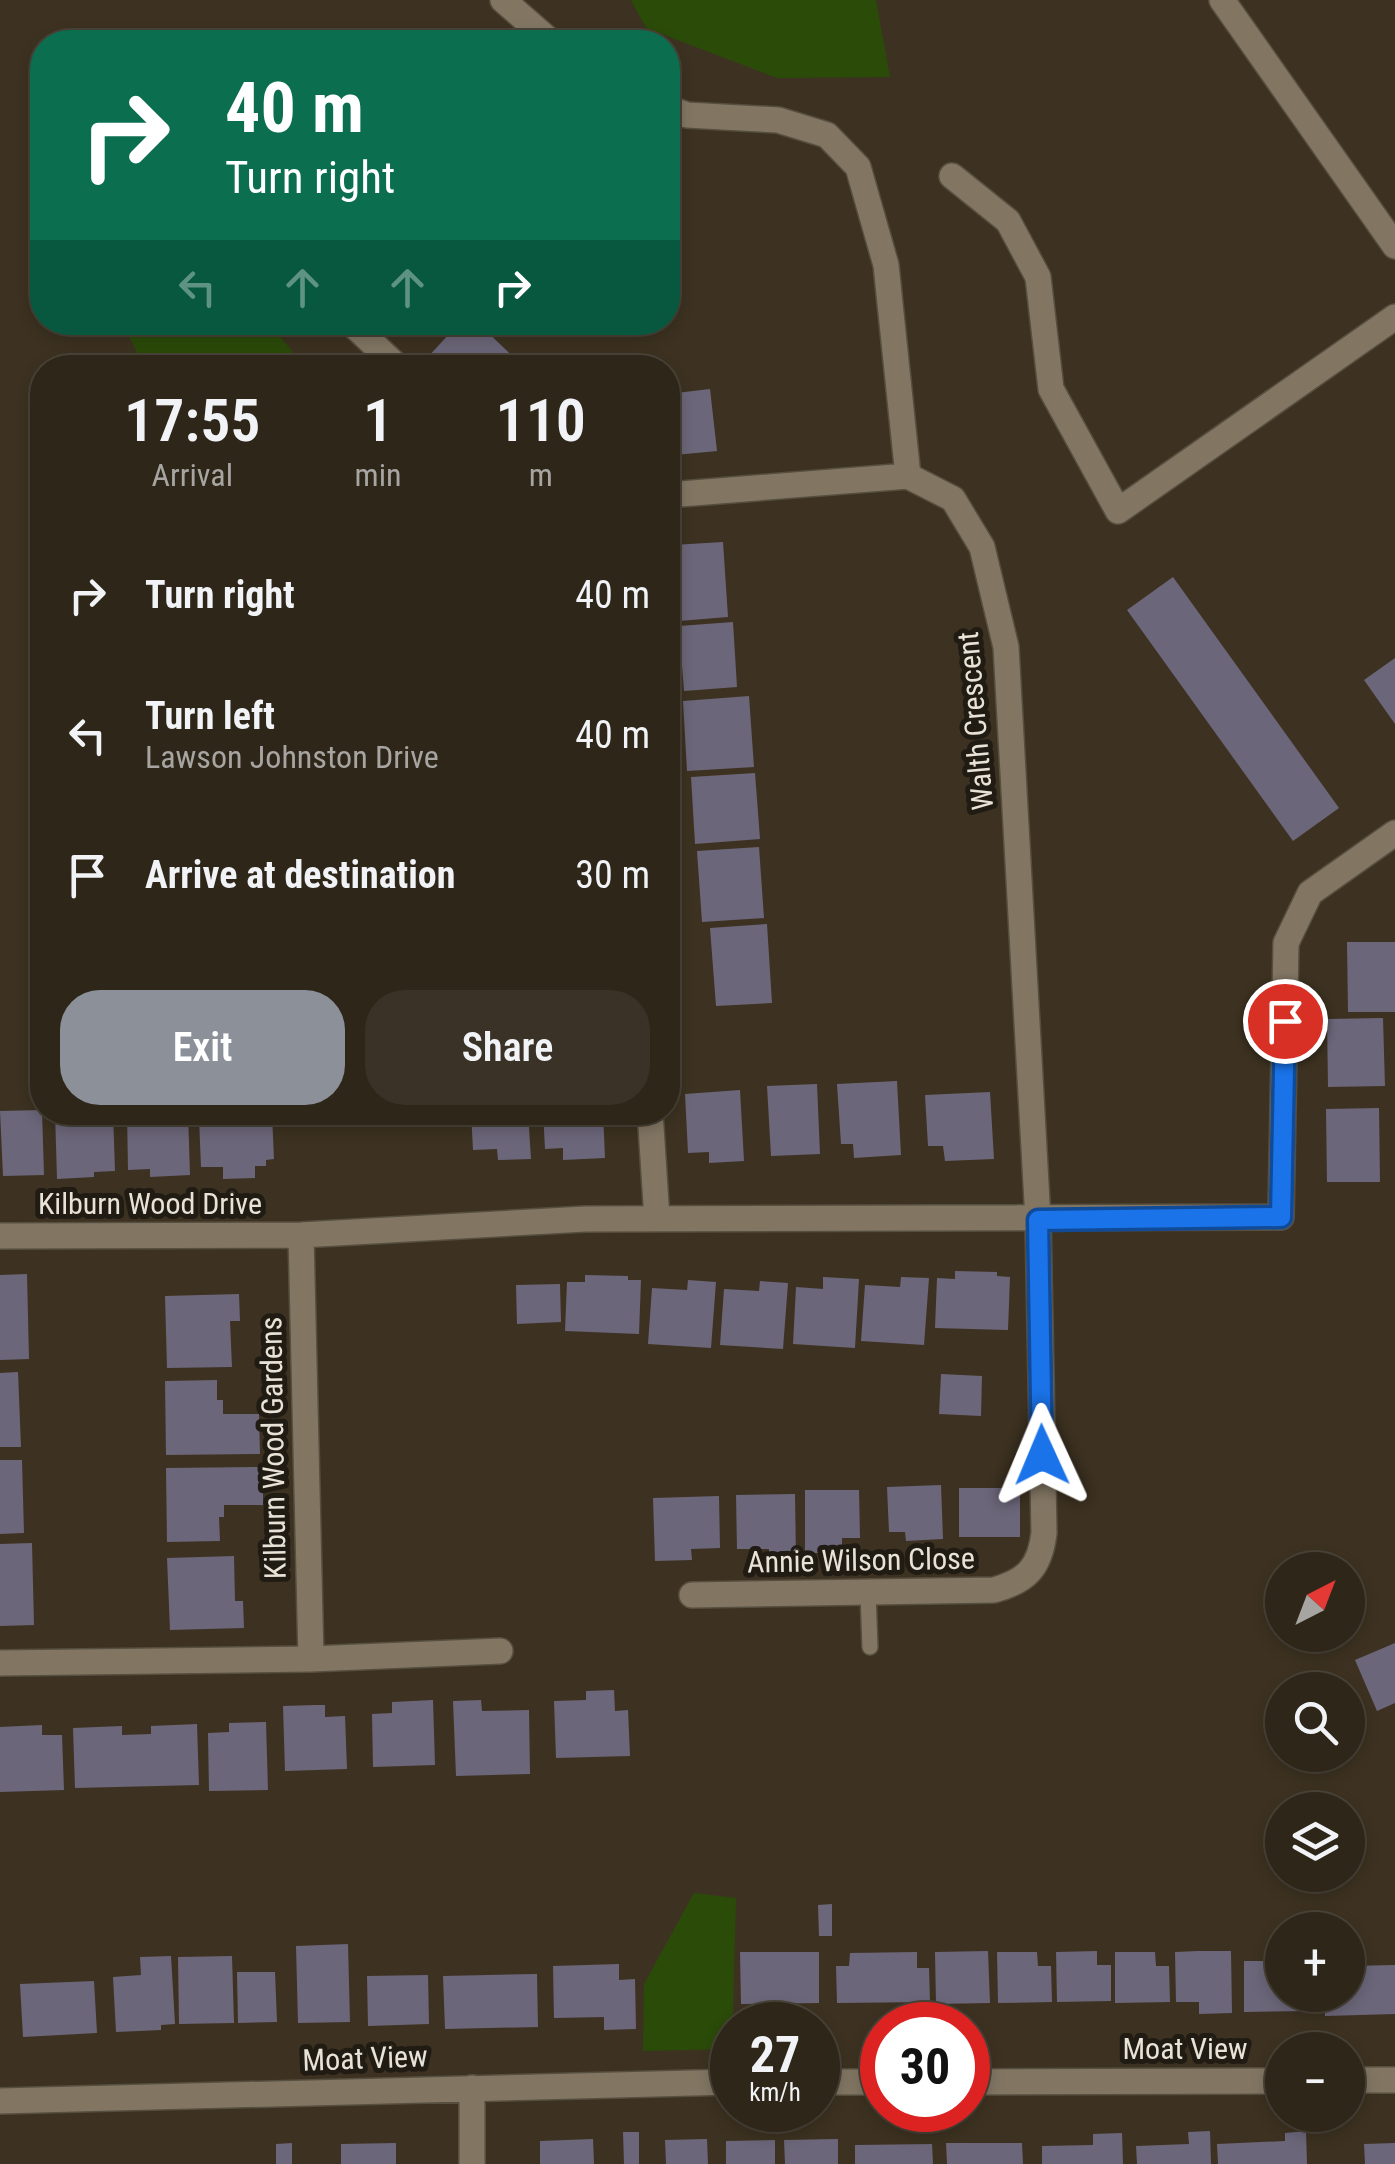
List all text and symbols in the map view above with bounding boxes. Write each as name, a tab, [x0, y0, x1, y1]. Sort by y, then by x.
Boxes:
text: 40 m	[225, 67, 364, 149]
icon: right	[60, 70, 190, 200]
text: Turn right	[225, 151, 395, 204]
icon: left	[170, 260, 225, 315]
icon: ahead	[275, 260, 330, 315]
icon: ahead	[380, 260, 435, 315]
icon: right	[485, 260, 540, 315]
text: 17:55	[124, 385, 261, 456]
text: 1	[363, 385, 393, 456]
text: 110	[495, 385, 586, 456]
text: Arrival	[152, 456, 233, 494]
text: min	[355, 456, 401, 494]
text: m	[529, 456, 553, 494]
icon: right	[60, 568, 115, 623]
text: Turn right	[145, 573, 295, 617]
text: 40 m	[575, 573, 650, 617]
street label: Walth Crescent	[950, 630, 1000, 812]
text: Turn left	[145, 694, 275, 738]
icon: left	[60, 708, 115, 763]
text: 40 m	[575, 713, 650, 757]
text: Lawson Johnston Drive	[145, 738, 439, 776]
icon: arrive	[60, 848, 115, 903]
text: Arrive at destination	[145, 853, 455, 897]
text: 30 m	[575, 853, 650, 897]
pin	[1243, 979, 1328, 1064]
button: Exit	[60, 990, 345, 1105]
button: Share	[365, 990, 650, 1105]
icon: arrive	[1258, 994, 1313, 1049]
street label: Kilburn Wood Drive	[38, 1186, 262, 1221]
street label: Kilburn Wood Gardens	[253, 1317, 293, 1579]
position arrow	[990, 1403, 1094, 1507]
street label: Annie Wilson Close	[747, 1541, 975, 1579]
north arrow	[1265, 1552, 1365, 1652]
map controls	[1265, 1552, 1365, 2132]
button: search	[1265, 1672, 1365, 1772]
button: layers	[1265, 1792, 1365, 1892]
button: +	[1265, 1912, 1365, 2012]
speed limit sign: 30	[860, 2002, 990, 2132]
text: 27	[750, 2026, 800, 2084]
street label: Moat View	[1122, 2031, 1248, 2066]
button: −	[1265, 2032, 1365, 2132]
street label: Moat View	[302, 2038, 428, 2078]
text: km/h	[749, 2078, 801, 2107]

